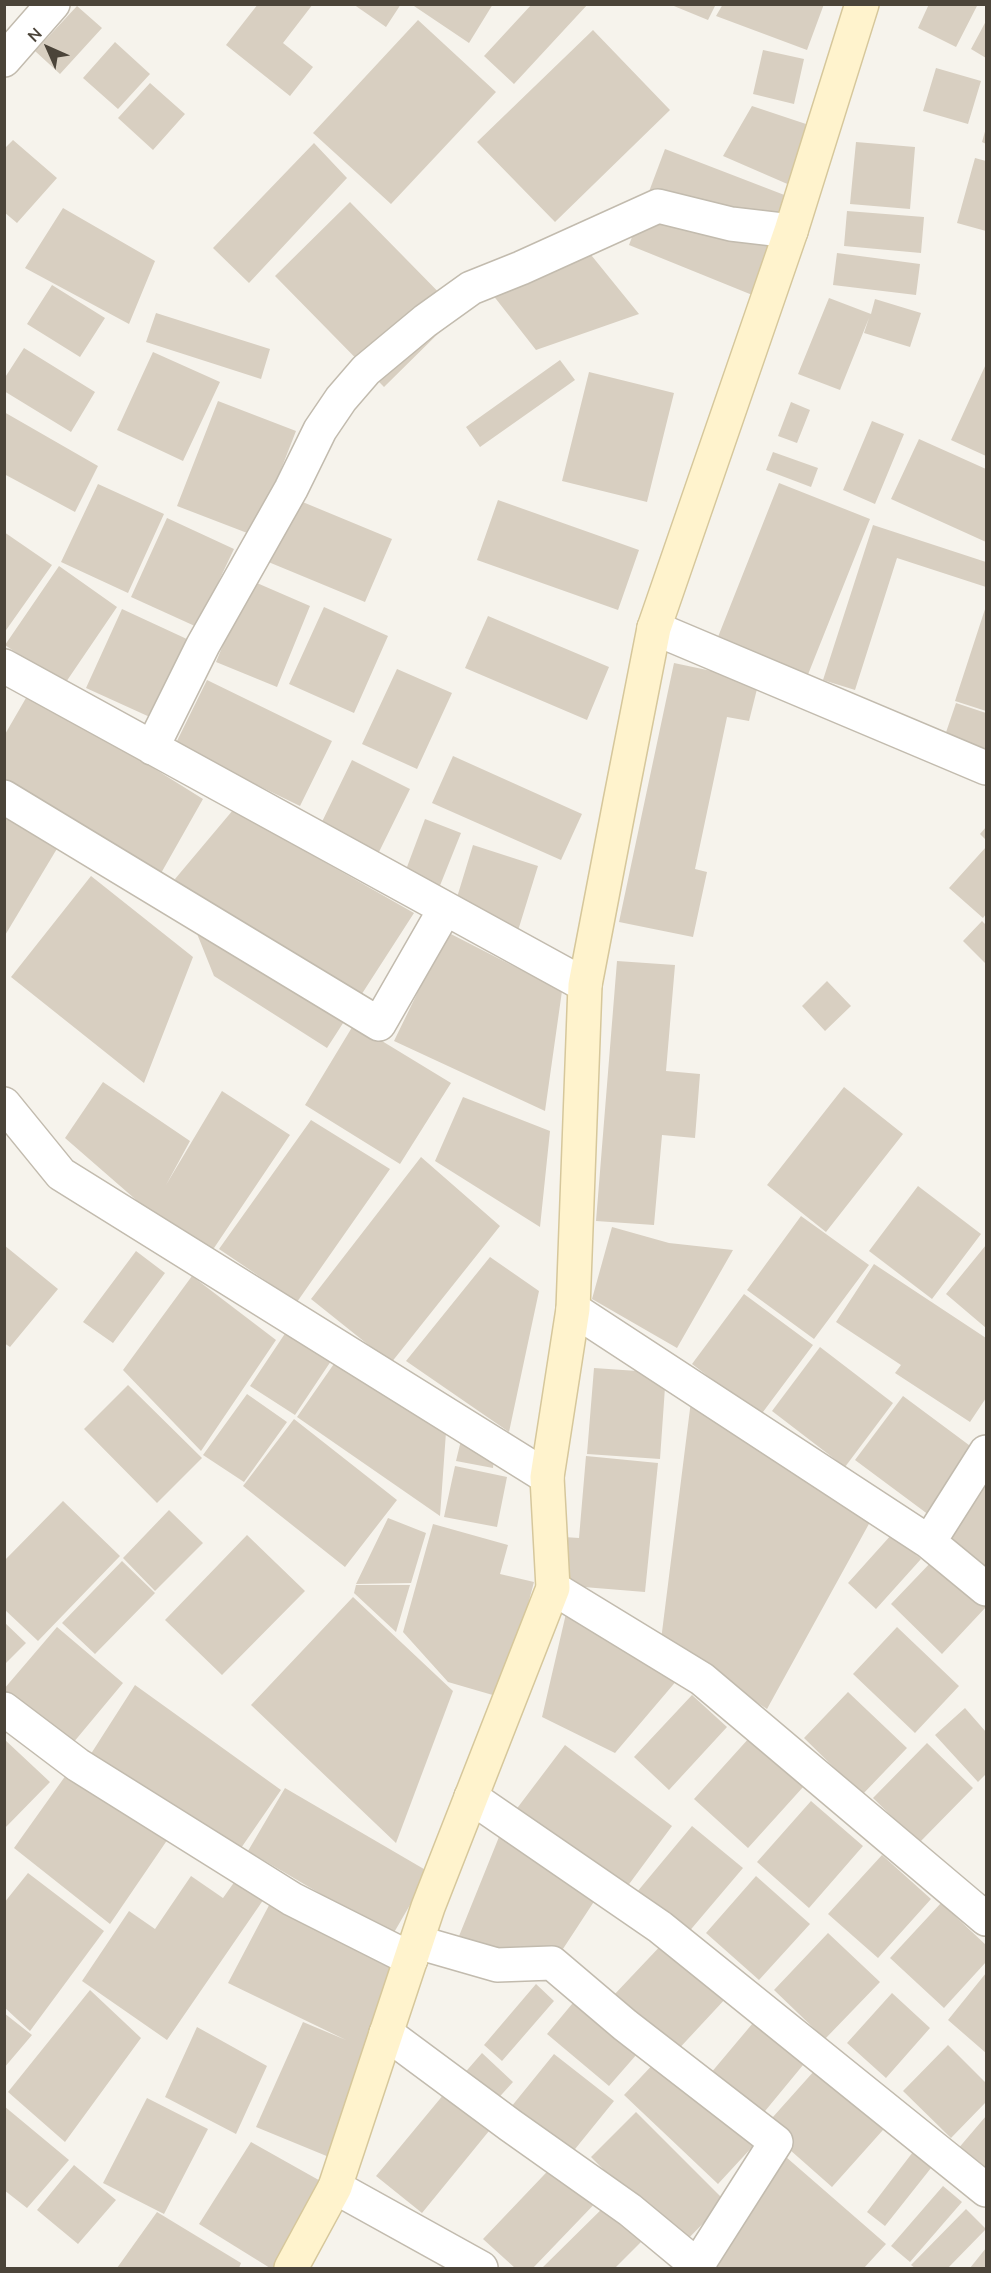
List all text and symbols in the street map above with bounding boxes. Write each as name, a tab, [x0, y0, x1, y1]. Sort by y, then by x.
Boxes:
north arrow	[18, 18, 78, 78]
text: N	[23, 23, 47, 47]

